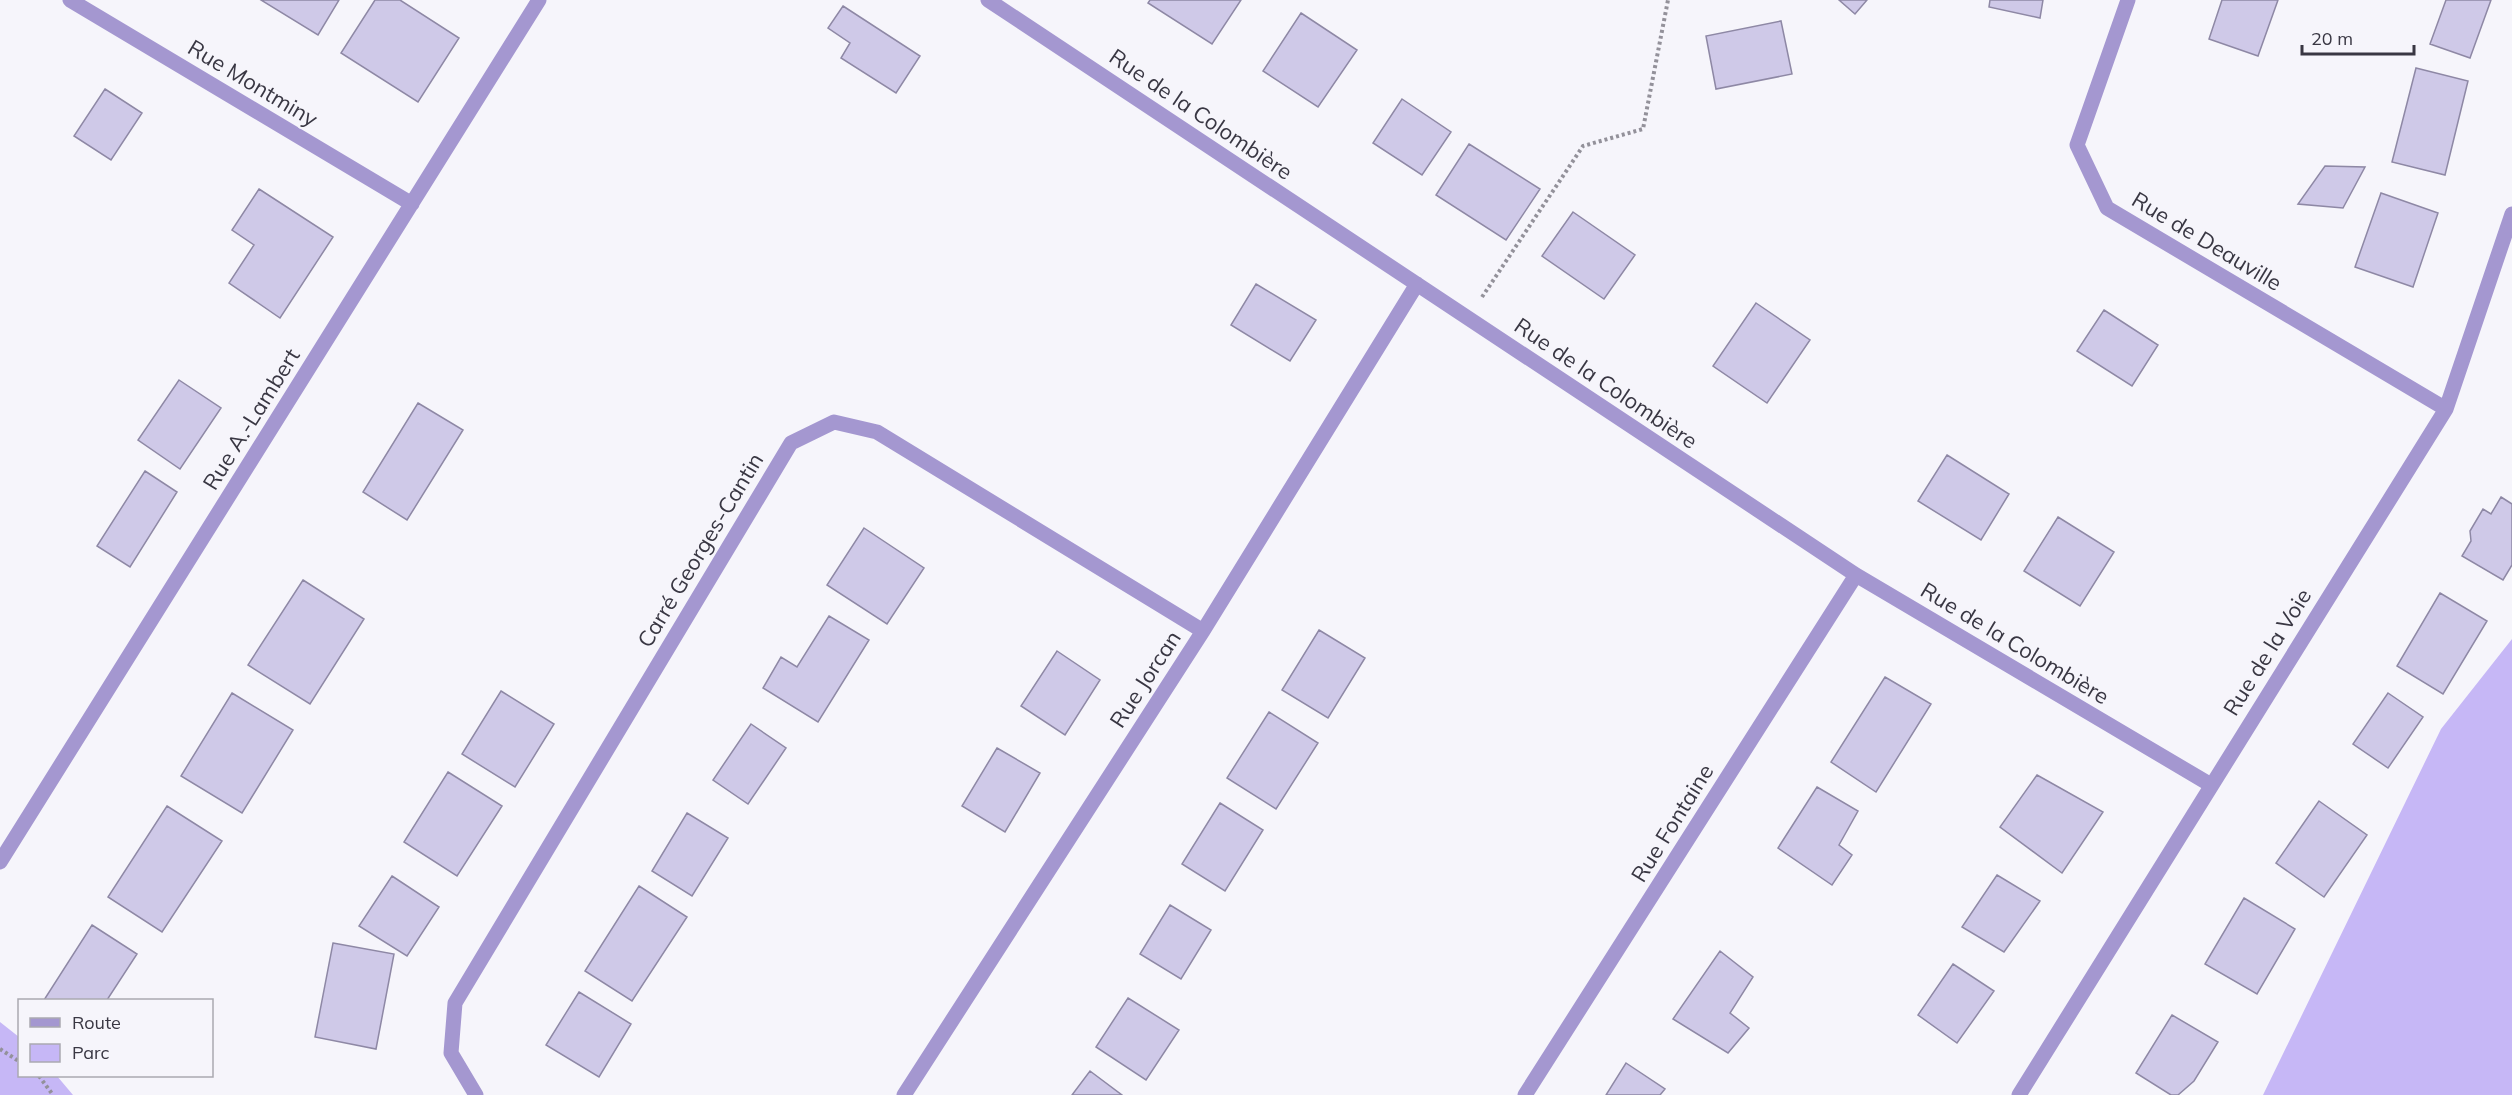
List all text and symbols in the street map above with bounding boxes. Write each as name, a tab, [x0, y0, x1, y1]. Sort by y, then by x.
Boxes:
scale bar	[2302, 18, 2414, 56]
text: 20 m	[2311, 27, 2353, 50]
street label: Rue Montminy	[183, 33, 323, 133]
street label: Rue de la Colombière	[1104, 42, 1298, 186]
street label: Rue de Deauville	[2127, 185, 2287, 297]
street label: Rue de la Colombière	[1509, 311, 1703, 455]
street label: Rue A.-Lambert	[196, 343, 306, 495]
street label: Carré Georges-Cantin	[631, 448, 769, 652]
street label: Rue de la Colombière	[1916, 576, 2114, 710]
street label: Rue de la Voie	[2217, 583, 2317, 721]
street label: Rue Jorcan	[1103, 625, 1187, 733]
street label: Rue Fontaine	[1625, 759, 1719, 887]
legend	[18, 999, 213, 1077]
text: Route	[72, 1011, 121, 1034]
text: Parc	[72, 1041, 110, 1064]

